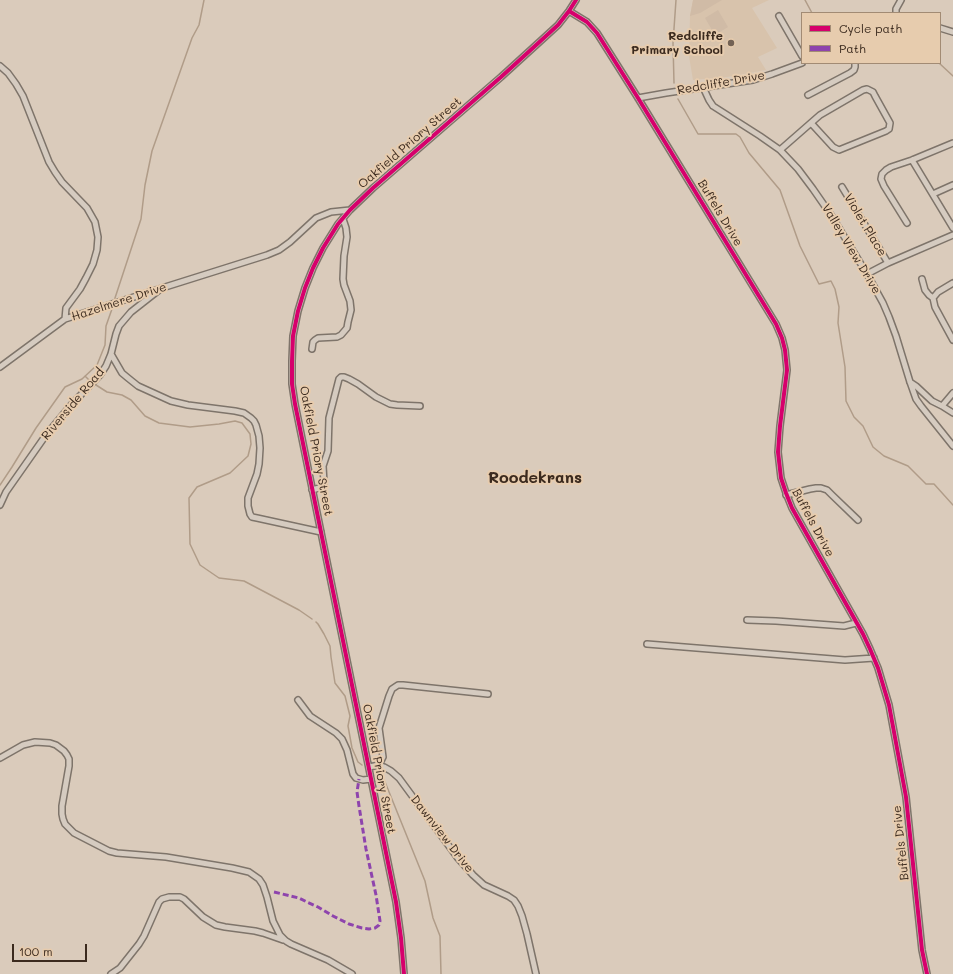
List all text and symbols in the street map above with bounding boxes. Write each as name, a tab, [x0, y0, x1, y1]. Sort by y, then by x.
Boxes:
legend	[801, 12, 941, 64]
text: Cycle path	[839, 20, 902, 36]
place label: Redcliffe Primary School	[631, 29, 723, 57]
marker: Redcliffe Primary School	[726, 38, 736, 48]
text: Path	[839, 40, 866, 56]
street label: Redcliffe Drive	[676, 68, 766, 98]
street label: Oakfield Priory Street	[355, 94, 465, 192]
street label: Buffels Drive	[694, 177, 746, 249]
street label: Violet Place	[841, 191, 889, 259]
street label: Valley View Drive	[818, 201, 884, 297]
street label: Hazelmere Drive	[70, 280, 168, 324]
street label: Riverside Road	[39, 365, 107, 443]
street label: Oakfield Priory Street	[296, 385, 336, 517]
district label: Roodekrans	[488, 468, 582, 488]
street label: Buffels Drive	[789, 486, 837, 560]
street label: Oakfield Priory Street	[359, 703, 399, 835]
street label: Dawnview Drive	[407, 793, 477, 875]
street label: Buffels Drive	[890, 805, 912, 881]
scale bar	[14, 936, 89, 962]
text: 100 m	[19, 943, 53, 959]

